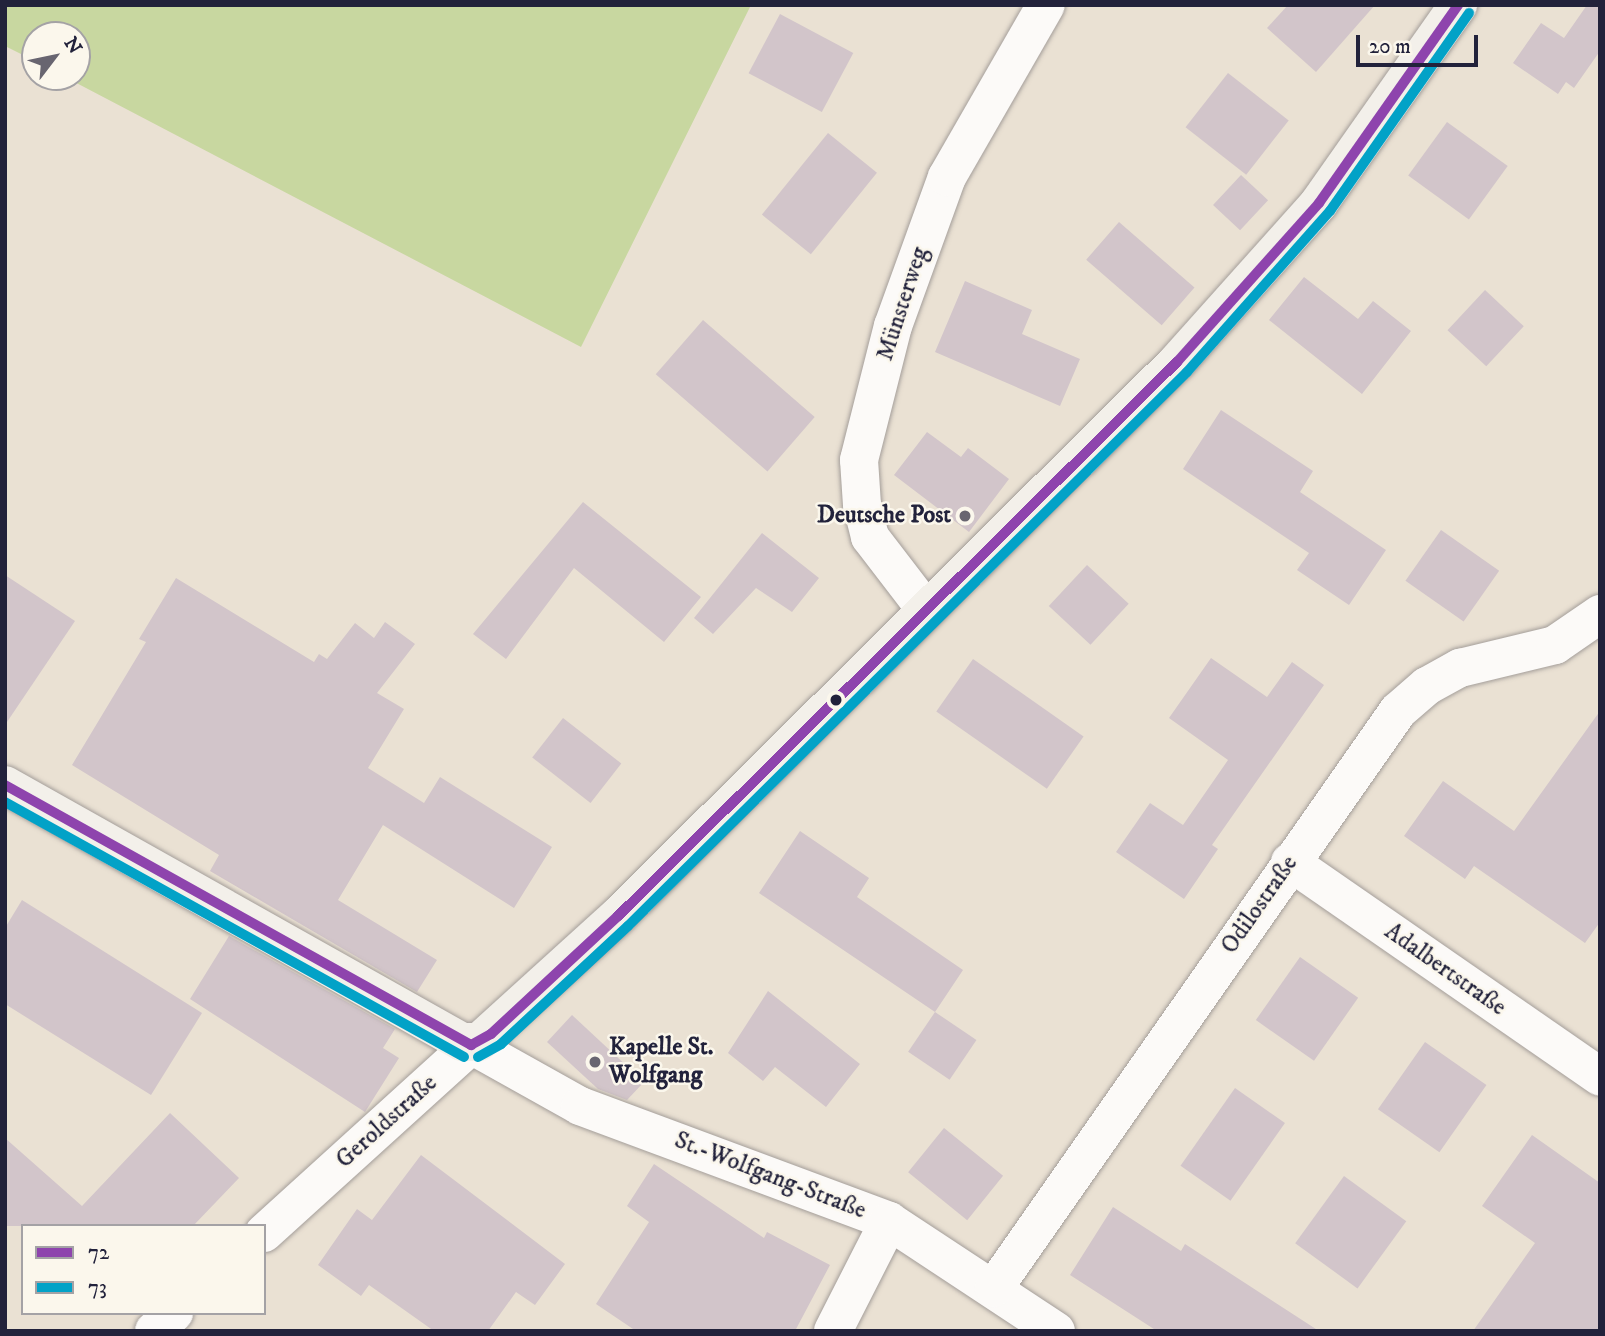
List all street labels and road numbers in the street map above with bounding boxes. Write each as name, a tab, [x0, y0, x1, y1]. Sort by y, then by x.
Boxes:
street label: Münsterweg	[871, 244, 935, 364]
street label: Odilostraße	[1216, 850, 1304, 960]
street label: Adalbertstraße	[1379, 918, 1511, 1022]
street label: Geroldstraße	[331, 1069, 443, 1175]
street label: St.-Wolfgang-Straße	[670, 1126, 870, 1226]

